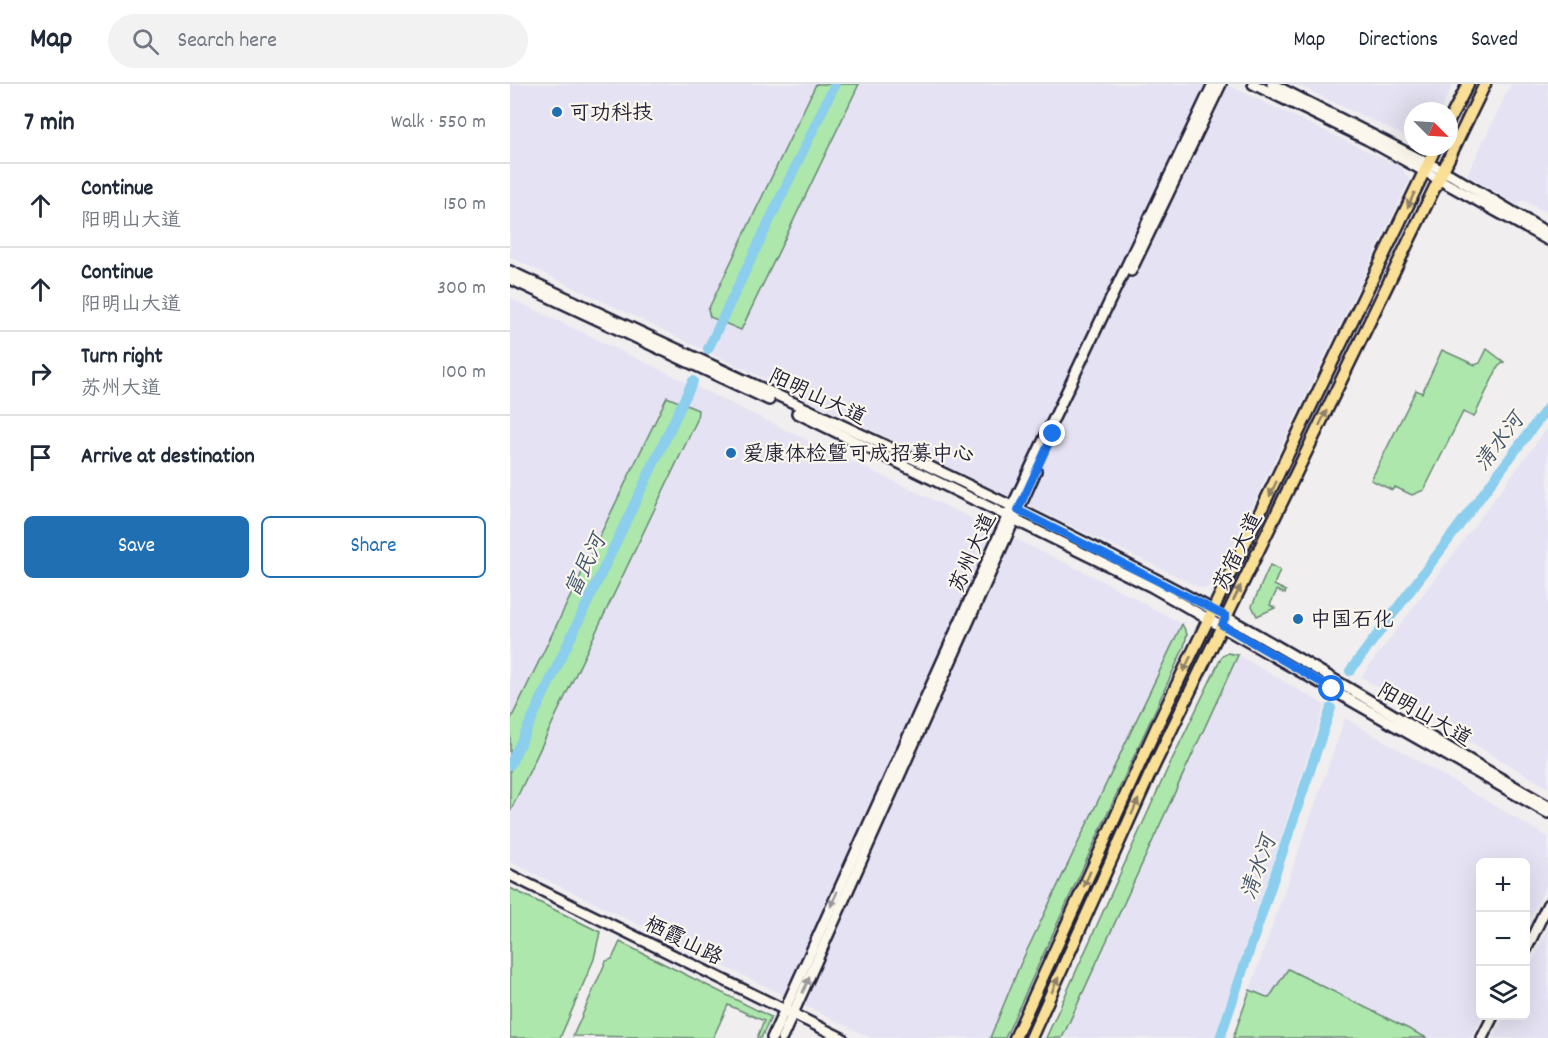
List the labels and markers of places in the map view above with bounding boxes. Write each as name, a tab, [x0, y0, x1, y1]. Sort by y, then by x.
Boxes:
place label: 可功科技	[569, 100, 653, 130]
marker: 可功科技	[550, 105, 564, 119]
place label: 爱康体检暨可成招募中心	[743, 441, 974, 471]
marker: 爱康体检暨可成招募中心	[724, 446, 738, 460]
place label: 中国石化	[1310, 607, 1394, 637]
marker: 中国石化	[1291, 612, 1305, 626]

